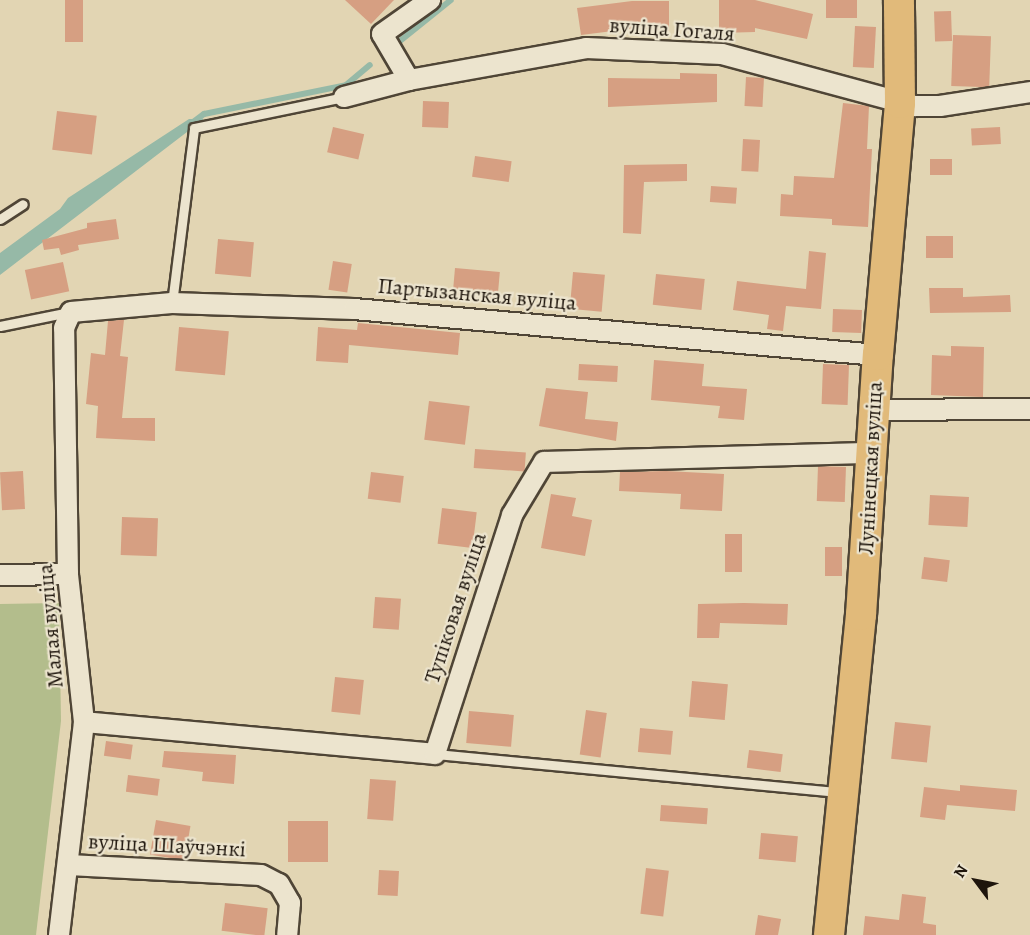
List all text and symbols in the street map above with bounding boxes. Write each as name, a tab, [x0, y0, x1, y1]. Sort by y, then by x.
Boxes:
street label: вуліца Гогаля	[608, 12, 736, 48]
street label: Партызанская вуліца	[377, 273, 577, 317]
street label: Лунінецкая вуліца	[853, 381, 889, 555]
street label: Тупіковая вуліца	[419, 529, 493, 687]
street label: Малая вуліца	[32, 563, 70, 689]
street label: вуліца Шаўчэнкі	[87, 829, 247, 863]
north arrow	[946, 851, 1006, 911]
text: N	[948, 861, 973, 882]

